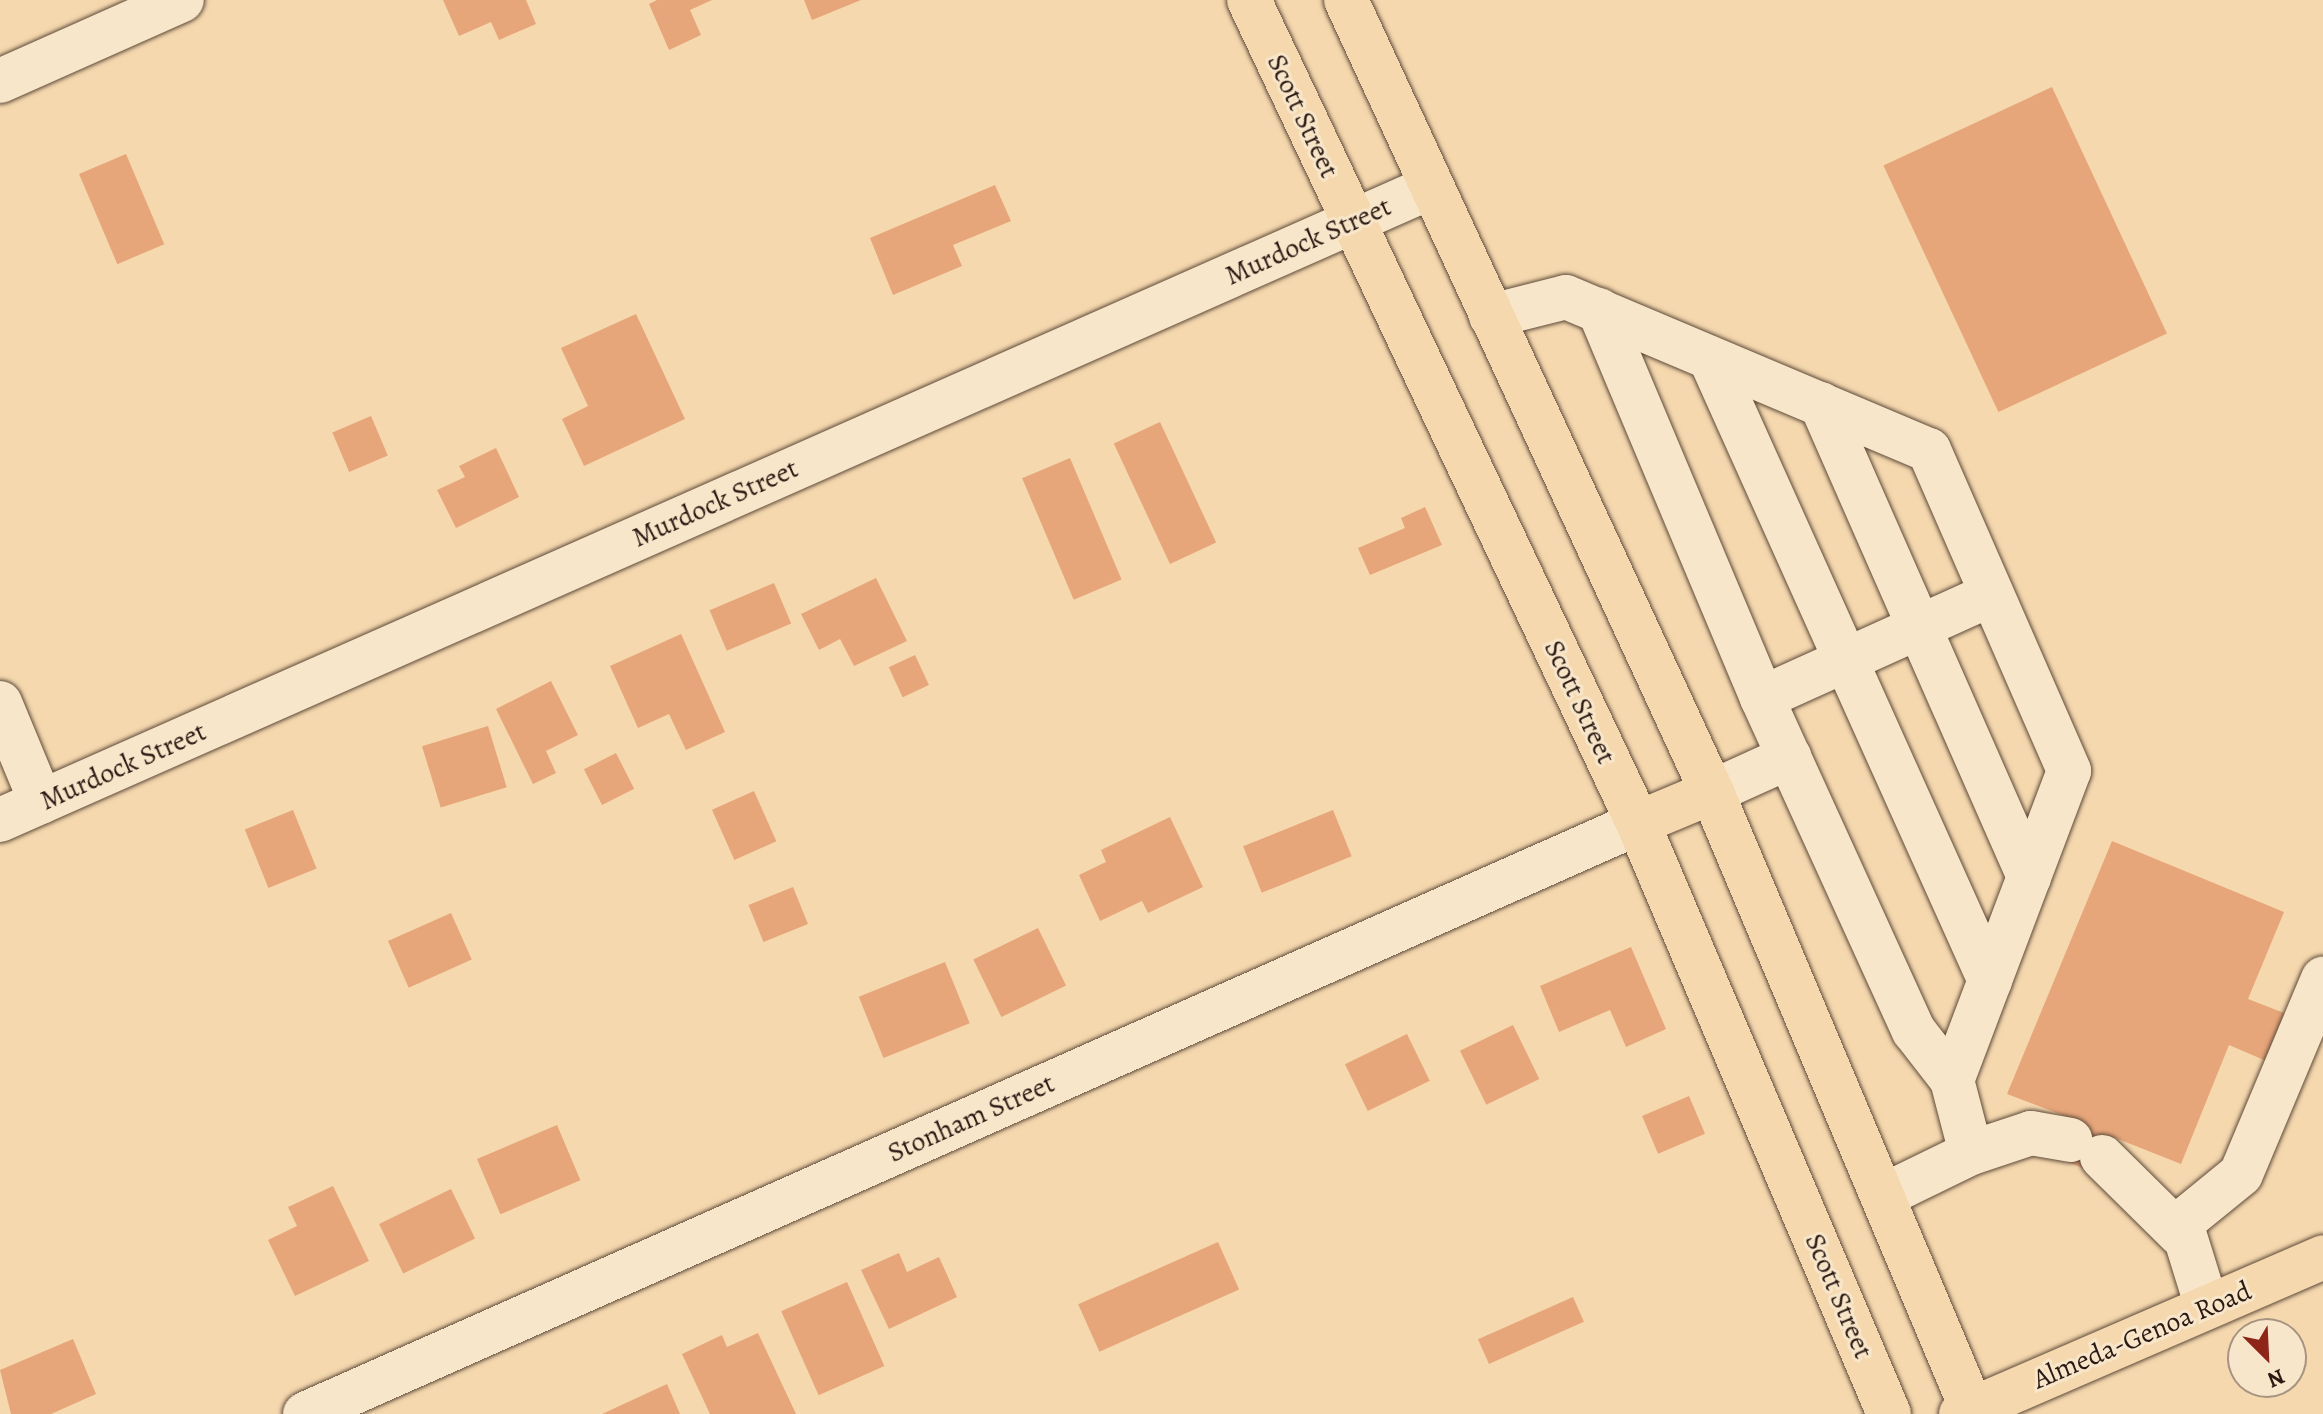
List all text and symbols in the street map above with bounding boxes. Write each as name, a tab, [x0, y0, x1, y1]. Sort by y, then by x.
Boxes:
street label: Scott Street	[1260, 49, 1346, 183]
street label: Murdock Street	[1220, 189, 1396, 293]
street label: Murdock Street	[627, 451, 803, 555]
street label: Scott Street	[1537, 635, 1623, 769]
street label: Murdock Street	[35, 714, 211, 818]
street label: Stonham Street	[882, 1066, 1060, 1170]
street label: Scott Street	[1798, 1228, 1880, 1364]
street label: Almeda-Genoa Road	[2028, 1274, 2256, 1396]
north arrow	[2227, 1318, 2307, 1398]
text: N	[2263, 1361, 2289, 1395]

